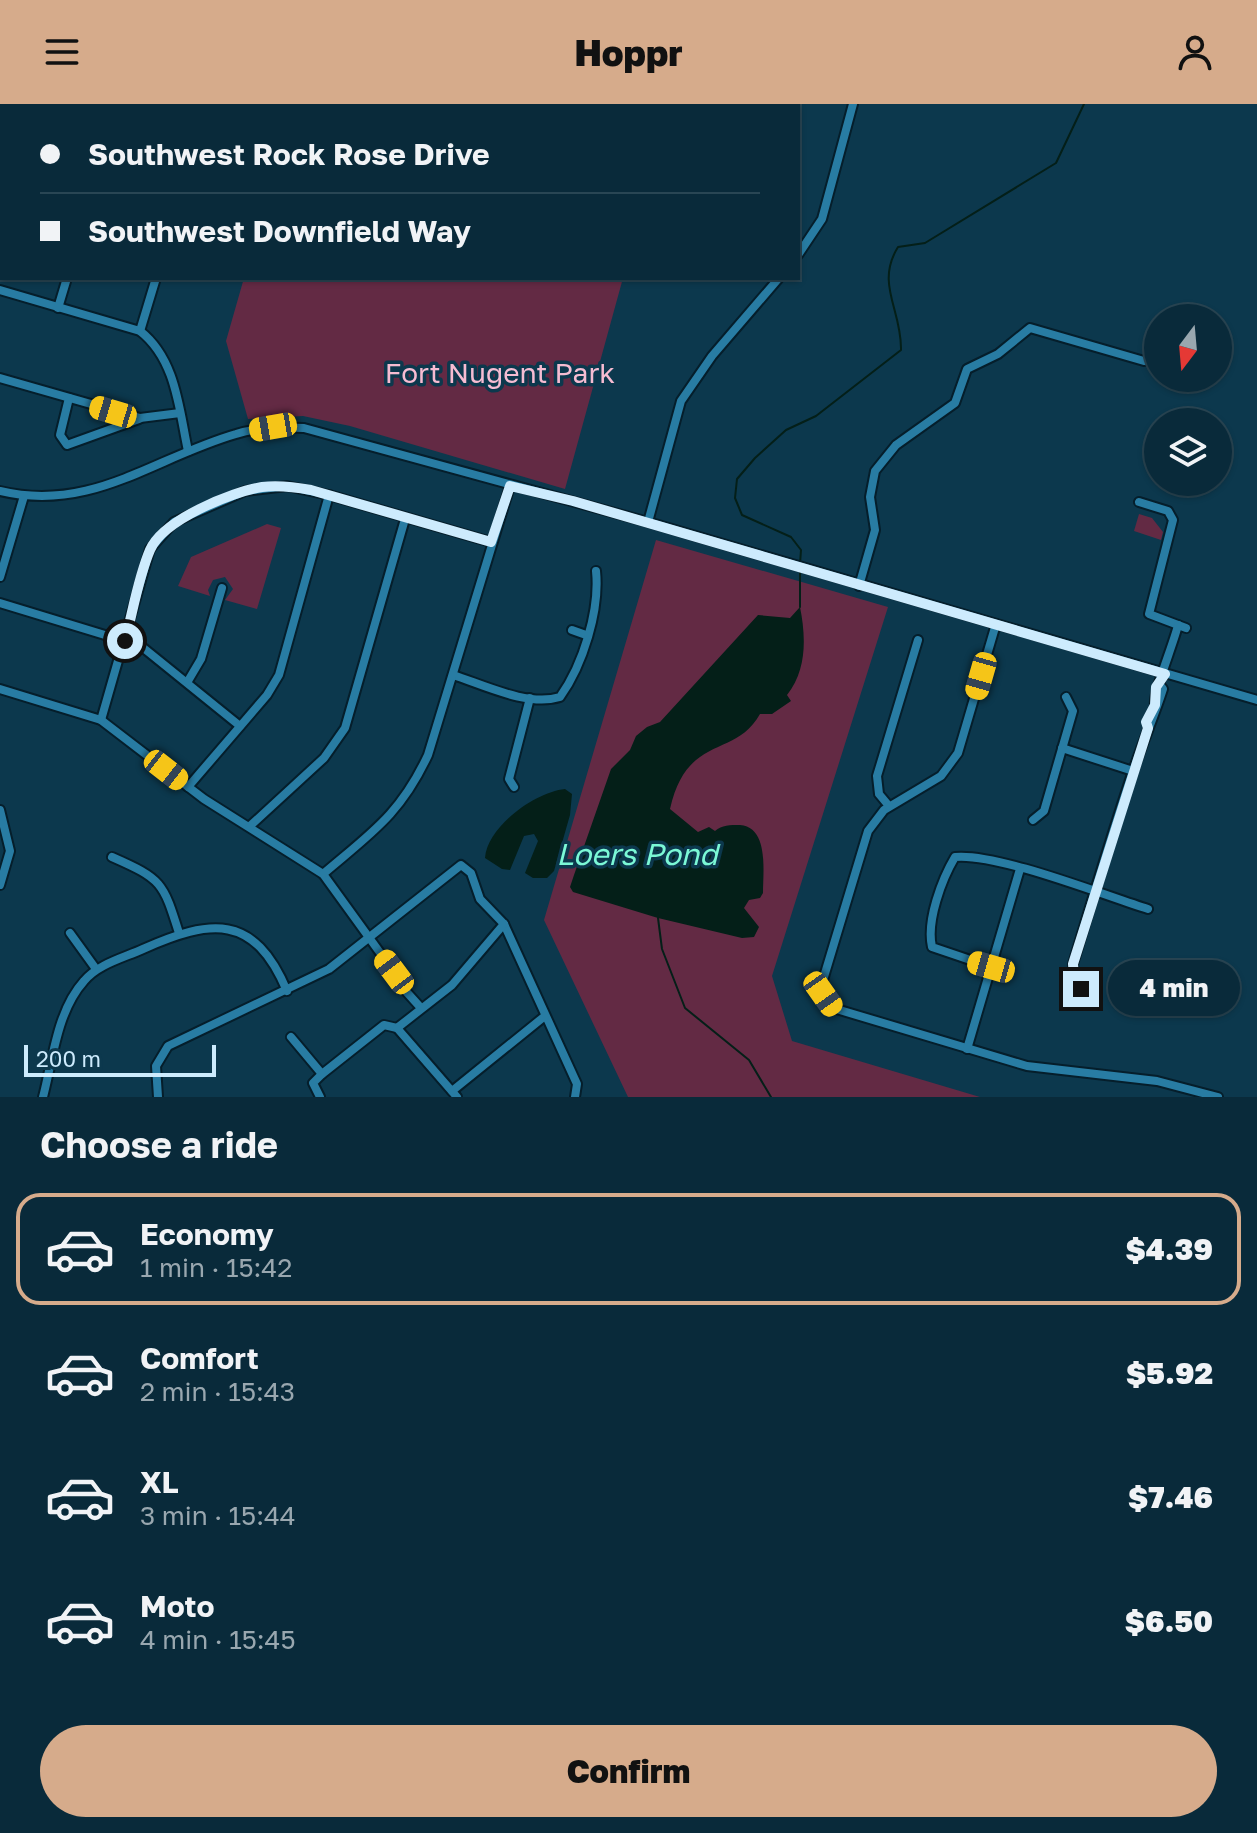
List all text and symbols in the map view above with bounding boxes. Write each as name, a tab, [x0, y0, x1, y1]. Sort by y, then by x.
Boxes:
icon: menu	[40, 30, 84, 74]
icon: person	[1173, 30, 1217, 74]
text: Hoppr	[574, 31, 683, 74]
text: Southwest Rock Rose Drive	[88, 136, 490, 172]
text: Southwest Downfield Way	[88, 213, 471, 249]
north arrow	[1144, 304, 1232, 392]
map controls	[1144, 304, 1232, 496]
park label: Fort Nugent Park	[385, 356, 615, 389]
car	[87, 394, 139, 430]
button: layers	[1144, 408, 1232, 496]
car	[247, 411, 299, 443]
route start	[107, 623, 143, 659]
car	[963, 650, 999, 702]
car	[140, 746, 192, 794]
water label: Loers Pond	[556, 836, 721, 872]
car	[370, 946, 418, 998]
car	[965, 949, 1017, 985]
callout: 4 min	[1109, 961, 1241, 1017]
car	[799, 967, 847, 1021]
route end	[1063, 971, 1099, 1007]
text: 4 min	[1140, 972, 1208, 1003]
scale bar	[24, 1041, 216, 1077]
text: 200 m	[36, 1045, 101, 1072]
text: Choose a ride	[40, 1123, 278, 1166]
icon: car	[44, 1213, 116, 1285]
text: Economy	[140, 1216, 274, 1252]
text: $4.39	[1126, 1231, 1213, 1267]
text: 1 min · 15:42	[140, 1252, 292, 1283]
icon: car	[44, 1337, 116, 1409]
text: Comfort	[140, 1340, 259, 1376]
text: $5.92	[1126, 1355, 1213, 1391]
text: 2 min · 15:43	[140, 1376, 295, 1407]
icon: car	[44, 1461, 116, 1533]
text: XL	[140, 1464, 179, 1500]
text: $7.46	[1128, 1479, 1213, 1515]
text: 3 min · 15:44	[140, 1500, 296, 1531]
icon: car	[44, 1585, 116, 1657]
text: Moto	[140, 1588, 215, 1624]
text: $6.50	[1125, 1603, 1213, 1639]
text: 4 min · 15:45	[140, 1624, 296, 1655]
button: Confirm	[40, 1725, 1217, 1817]

